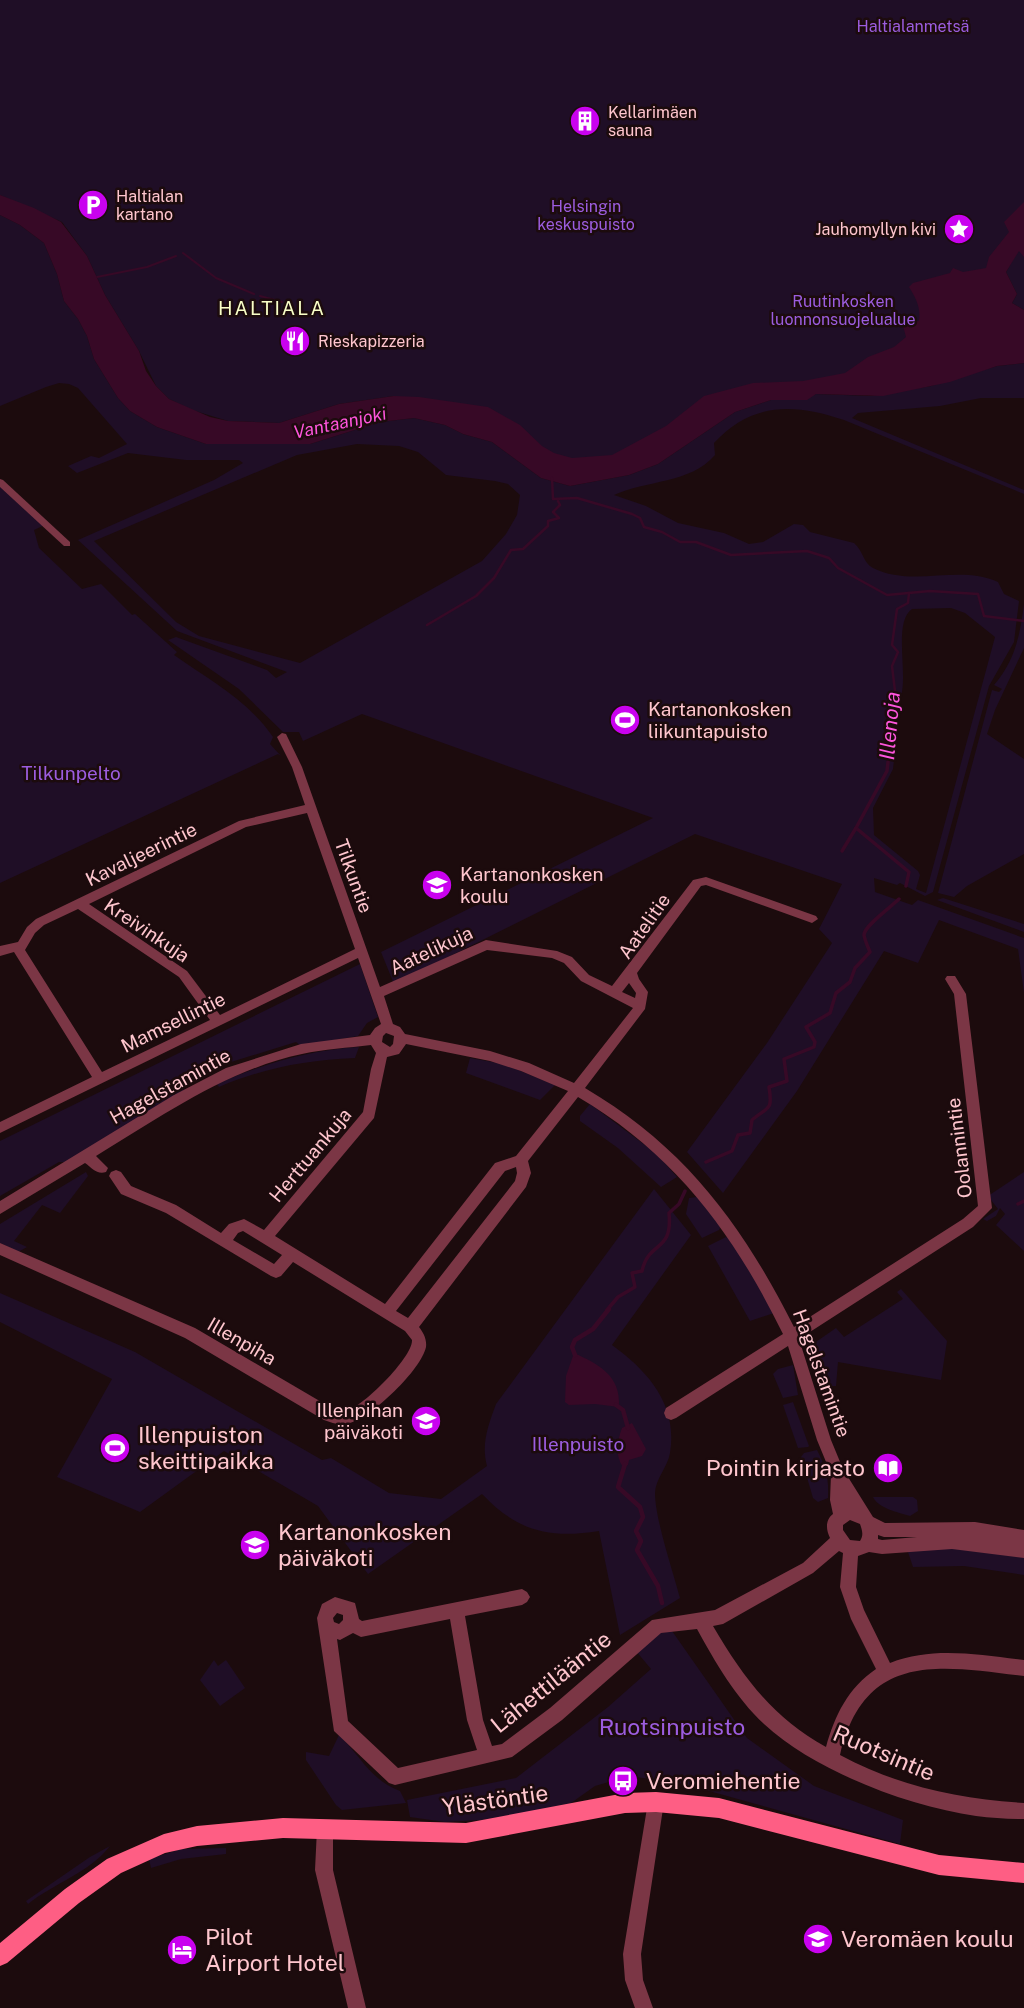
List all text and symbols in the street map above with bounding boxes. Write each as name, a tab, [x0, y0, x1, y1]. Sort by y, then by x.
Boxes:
park label: Haltialanmetsä	[857, 17, 969, 36]
place label: Kellarimäen sauna	[608, 103, 697, 140]
building icon: Kellarimäen sauna	[568, 104, 602, 138]
place label: Haltialan kartano	[116, 187, 183, 224]
parking icon: Haltialan kartano	[76, 188, 110, 222]
park label: Helsingin keskuspuisto	[537, 197, 635, 234]
place icon: Jauhomyllyn kivi	[942, 212, 976, 246]
place label: Jauhomyllyn kivi	[815, 220, 936, 239]
park label: Ruutinkosken luonnonsuojelualue	[771, 292, 915, 329]
district label: HALTIALA	[218, 297, 326, 319]
restaurant icon: Rieskapizzeria	[278, 324, 312, 358]
place label: Rieskapizzeria	[318, 332, 425, 351]
water label: Vantaanjoki	[292, 402, 389, 443]
water label: Illenoja	[874, 691, 905, 761]
place label: Kartanonkosken liikuntapuisto	[648, 698, 791, 742]
sports icon: Kartanonkosken liikuntapuisto	[608, 703, 642, 737]
park label: Tilkunpelto	[21, 762, 121, 784]
street label: Kavaljeerintie	[82, 818, 200, 890]
street label: Tilkuntie	[331, 836, 377, 916]
place label: Kartanonkosken koulu	[460, 863, 603, 907]
school or university icon: Kartanonkosken koulu	[420, 868, 454, 902]
street label: Aatelitie	[614, 889, 674, 963]
street label: Kreivinkuja	[100, 893, 194, 967]
street label: Aatelikuja	[386, 921, 476, 979]
street label: Mamsellintie	[117, 987, 229, 1057]
street label: Hagelstamintie	[106, 1044, 234, 1128]
street label: Oolannintie	[942, 1097, 976, 1199]
street label: Herttuankuja	[264, 1104, 356, 1206]
street label: Hagelstamintie	[789, 1306, 855, 1440]
street label: Illenpiha	[204, 1313, 280, 1369]
place label: Illenpihan päiväkoti	[317, 1399, 403, 1443]
school or university icon: Illenpihan päiväkoti	[409, 1404, 443, 1438]
place label: Illenpuiston skeittipaikka	[138, 1421, 274, 1474]
sports icon: Illenpuiston skeittipaikka	[98, 1431, 132, 1465]
park label: Illenpuisto	[532, 1433, 624, 1455]
library icon: Pointin kirjasto	[871, 1451, 905, 1485]
place label: Pointin kirjasto	[706, 1454, 865, 1481]
place label: Kartanonkosken päiväkoti	[278, 1518, 452, 1571]
school or university icon: Kartanonkosken päiväkoti	[238, 1528, 272, 1562]
street label: Lähettilääntie	[485, 1625, 616, 1738]
park label: Ruotsinpuisto	[599, 1713, 745, 1740]
street label: Ruotsintie	[829, 1719, 939, 1786]
bus stop icon: Veromiehentie	[606, 1764, 640, 1798]
place label: Veromiehentie	[646, 1767, 801, 1794]
street label: Ylästöntie	[440, 1779, 550, 1820]
school or university icon: Veromäen koulu	[801, 1922, 835, 1956]
place label: Pilot Airport Hotel	[205, 1923, 345, 1976]
place label: Veromäen koulu	[841, 1925, 1014, 1952]
hotel icon: Pilot Airport Hotel	[165, 1933, 199, 1967]

